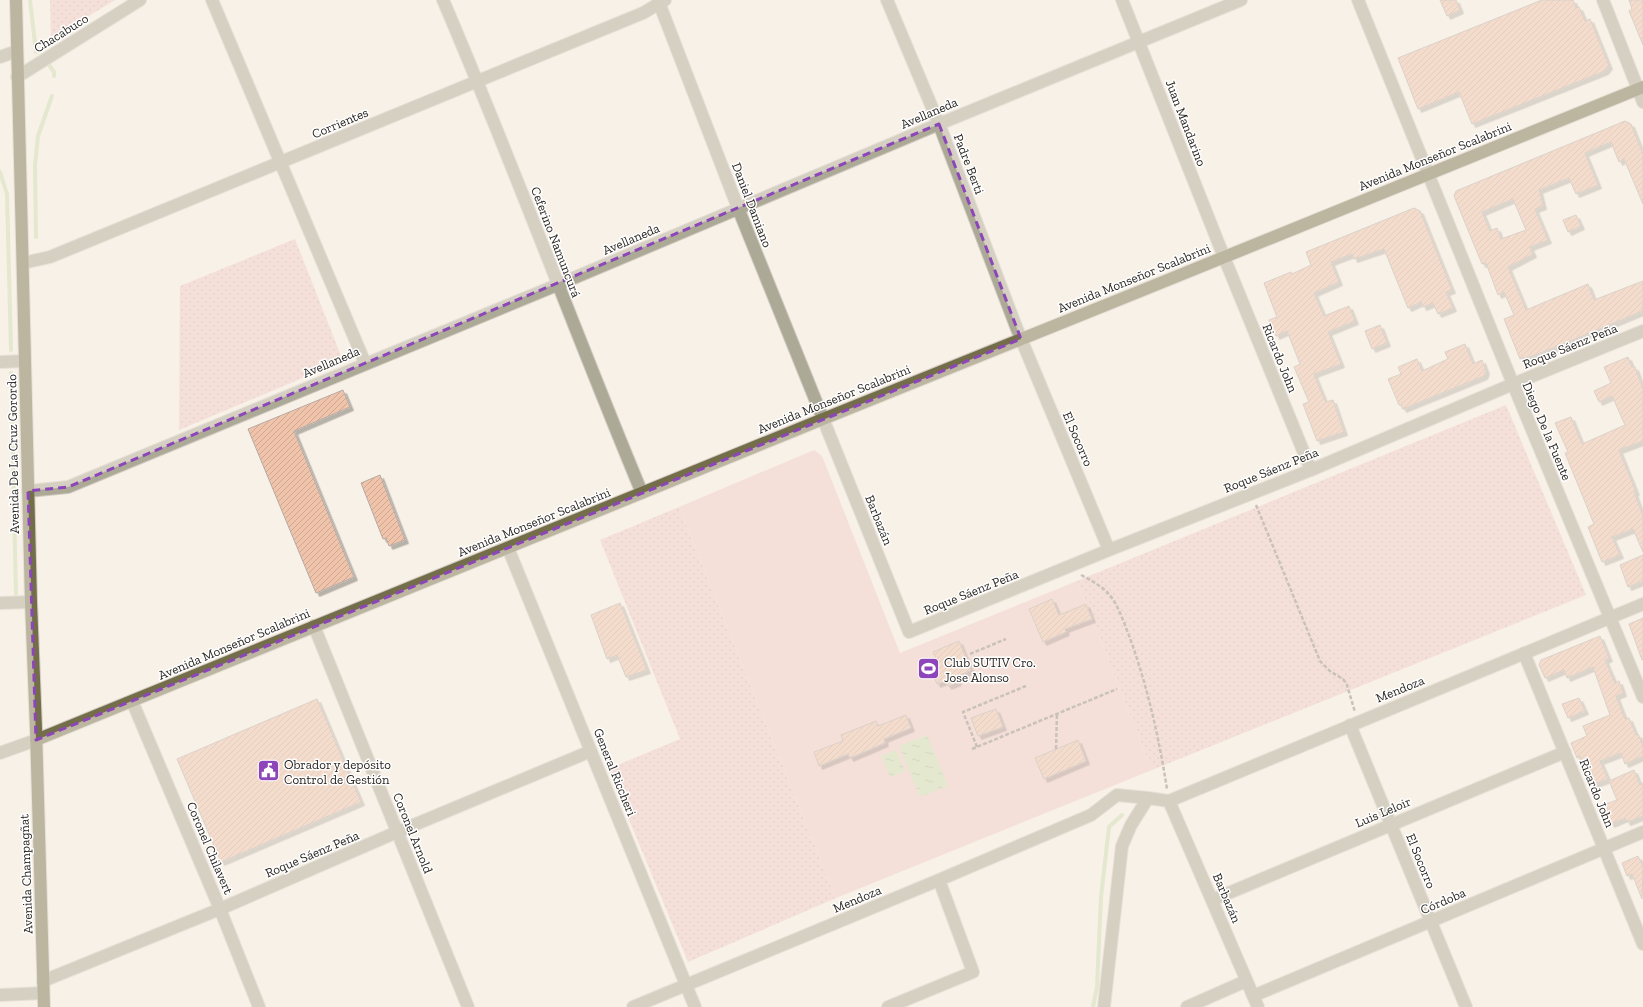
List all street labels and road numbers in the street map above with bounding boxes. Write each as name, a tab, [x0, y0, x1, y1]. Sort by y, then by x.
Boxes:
street label: Chacabuco	[31, 10, 91, 56]
street label: Juan Mandarino	[1163, 78, 1209, 169]
street label: Avellaneda	[898, 94, 960, 132]
street label: Corrientes	[310, 104, 371, 142]
street label: Avenida Monseñor Scalabrini	[1356, 118, 1514, 194]
street label: Padre Berti	[951, 132, 987, 197]
street label: Daniel Damiano	[729, 160, 775, 250]
street label: Ceferino Namuncurá	[528, 185, 584, 300]
street label: Avellaneda	[600, 220, 662, 258]
street label: Avenida Monseñor Scalabrini	[1055, 240, 1213, 316]
street label: Roque Sáenz Peña	[1521, 320, 1620, 372]
street label: Ricardo John	[1259, 321, 1301, 395]
street label: Avellaneda	[300, 343, 362, 381]
street label: Avenida Monseñor Scalabrini	[755, 361, 913, 437]
street label: Avenida De La Cruz Gorordo	[4, 374, 22, 534]
street label: Diego De la Fuente	[1519, 379, 1575, 483]
street label: El Socorro	[1060, 409, 1096, 469]
street label: Roque Sáenz Peña	[1222, 444, 1321, 496]
street label: Avenida Monseñor Scalabrini	[455, 484, 613, 560]
street label: Barbazán	[862, 493, 896, 548]
street label: Roque Sáenz Peña	[922, 566, 1021, 618]
street label: Avenida Monseñor Scalabrini	[156, 605, 312, 683]
street label: Mendoza	[1374, 672, 1427, 705]
street label: General Riccheri	[591, 726, 639, 818]
street label: Ricardo John	[1576, 756, 1618, 830]
street label: Coronel Arnold	[390, 791, 436, 875]
street label: Luis Leloir	[1353, 794, 1413, 830]
street label: Coronel Chilavert	[184, 800, 236, 897]
street label: Avenida Champagñat	[16, 814, 36, 934]
street label: Roque Sáenz Peña	[263, 827, 362, 881]
street label: El Socorro	[1403, 831, 1439, 891]
street label: Barbazán	[1210, 871, 1244, 926]
street label: Mendoza	[831, 882, 884, 916]
street label: Córdoba	[1418, 885, 1468, 917]

